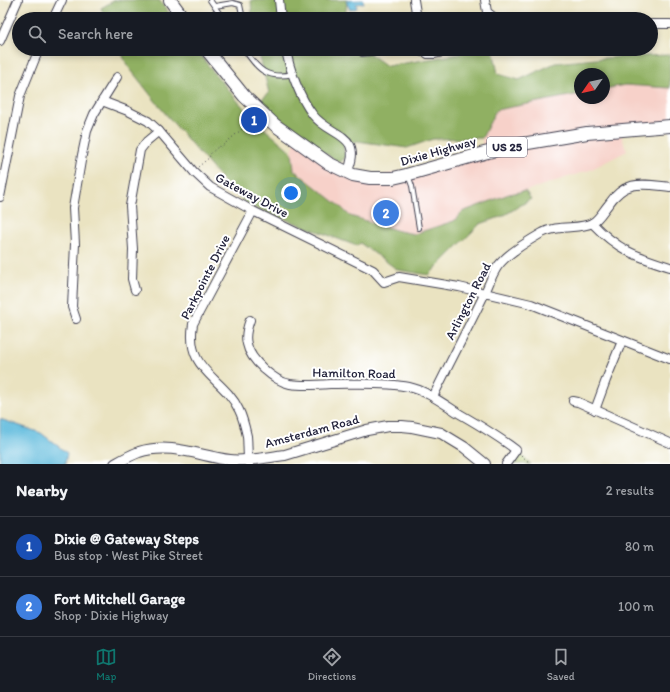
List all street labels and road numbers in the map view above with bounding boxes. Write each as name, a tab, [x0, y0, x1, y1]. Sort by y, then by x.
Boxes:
street label: Dixie Highway	[398, 133, 478, 169]
road number: US 25	[487, 137, 527, 157]
street label: Gateway Drive	[213, 169, 291, 221]
street label: Parkpointe Drive	[177, 232, 233, 322]
street label: Arlington Road	[442, 260, 494, 342]
street label: Hamilton Road	[312, 365, 396, 381]
street label: Amsterdam Road	[263, 411, 361, 451]

